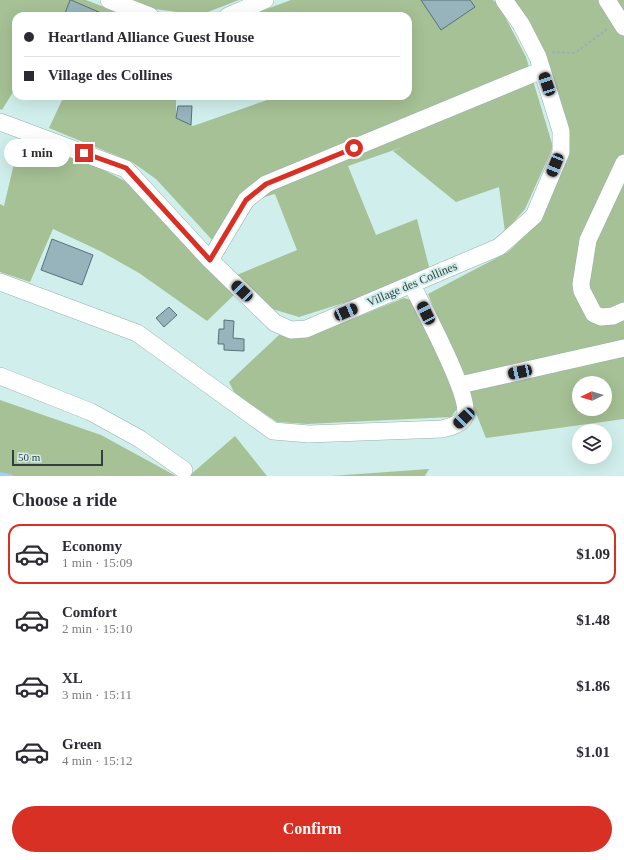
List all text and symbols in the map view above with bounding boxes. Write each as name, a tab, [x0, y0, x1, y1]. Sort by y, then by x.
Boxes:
text: Heartland Alliance Guest House	[48, 29, 254, 45]
text: Village des Collines	[48, 67, 172, 83]
car	[537, 71, 557, 97]
callout: 1 min	[4, 139, 70, 167]
route start	[345, 139, 363, 157]
route end	[75, 144, 93, 162]
text: 1 min	[21, 145, 53, 160]
car	[545, 152, 565, 178]
street label: Village des Collines	[365, 259, 459, 309]
car	[229, 278, 255, 304]
car	[415, 300, 437, 326]
car	[333, 302, 359, 322]
car	[507, 364, 533, 380]
north arrow	[572, 376, 612, 416]
map controls	[572, 376, 612, 464]
car	[451, 405, 477, 431]
button: layers	[572, 424, 612, 464]
scale bar	[12, 448, 103, 467]
text: 50 m	[18, 451, 40, 463]
text: Choose a ride	[12, 490, 117, 510]
icon: car	[14, 536, 50, 572]
text: Economy	[62, 538, 122, 554]
text: $1.09	[576, 546, 610, 562]
text: 1 min · 15:09	[62, 555, 132, 570]
icon: car	[14, 602, 50, 638]
text: Comfort	[62, 604, 117, 620]
text: $1.48	[576, 612, 610, 628]
text: 2 min · 15:10	[62, 621, 132, 636]
icon: car	[14, 668, 50, 704]
text: XL	[62, 670, 83, 686]
text: $1.86	[576, 678, 610, 694]
text: 3 min · 15:11	[62, 687, 132, 702]
icon: car	[14, 734, 50, 770]
text: Green	[62, 736, 102, 752]
text: $1.01	[576, 744, 610, 760]
text: 4 min · 15:12	[62, 753, 132, 768]
button: Confirm	[12, 806, 612, 852]

